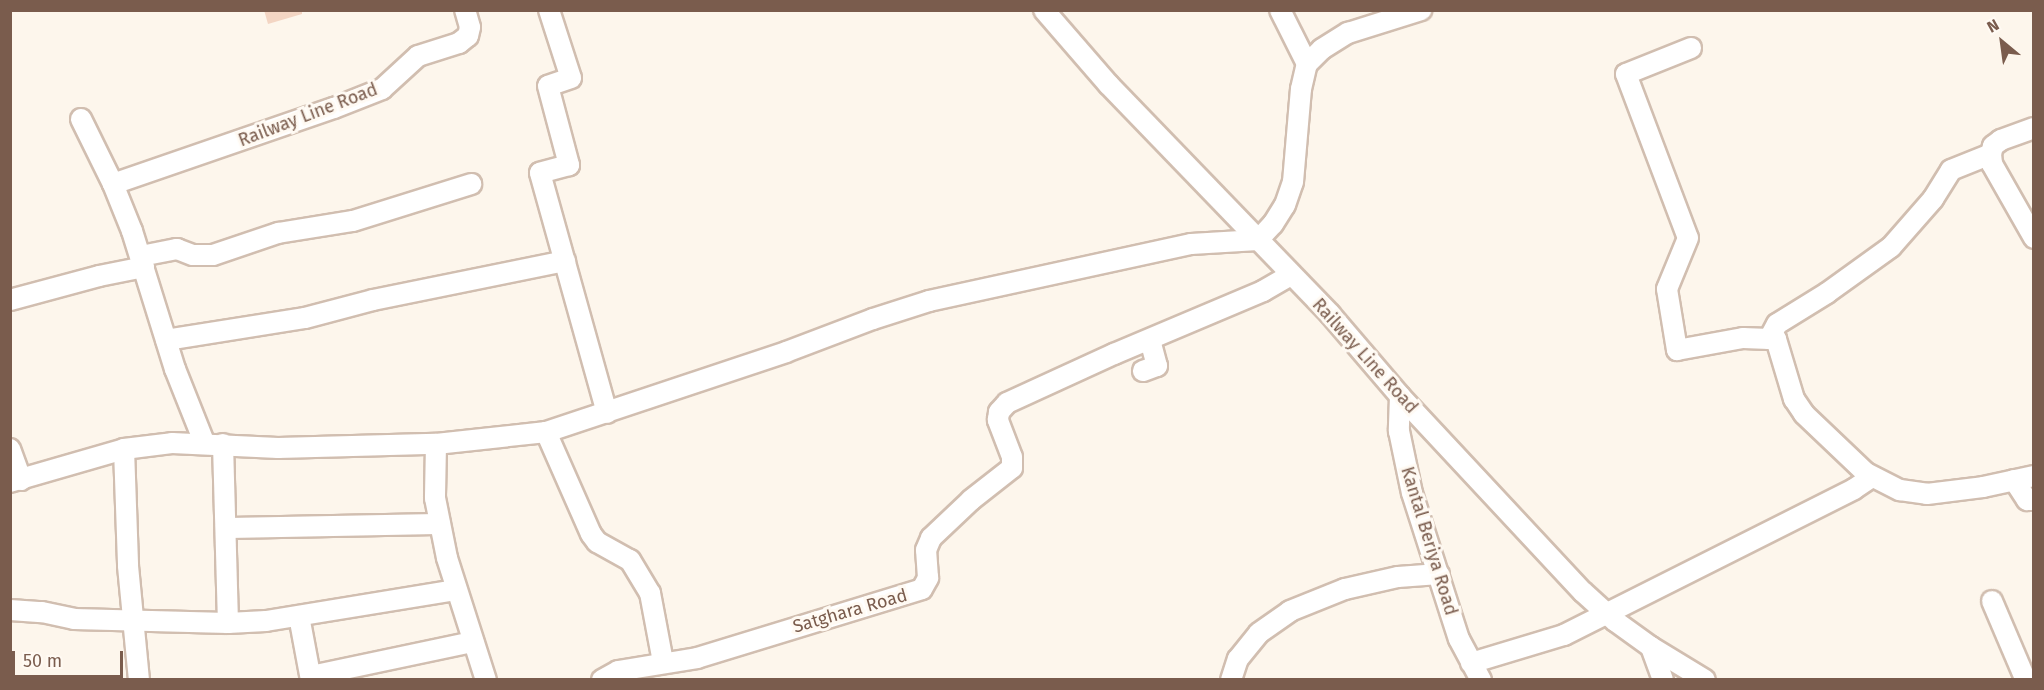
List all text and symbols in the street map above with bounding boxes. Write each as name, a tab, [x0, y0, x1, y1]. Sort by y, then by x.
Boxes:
north arrow	[1972, 12, 2032, 72]
text: N	[1984, 15, 2002, 37]
street label: Railway Line Road	[235, 79, 381, 151]
street label: Railway Line Road	[1308, 294, 1422, 418]
street label: Kantal Beriya Road	[1396, 464, 1462, 618]
street label: Satghara Road	[790, 584, 910, 638]
scale bar	[15, 639, 126, 677]
text: 50 m	[23, 650, 62, 672]

